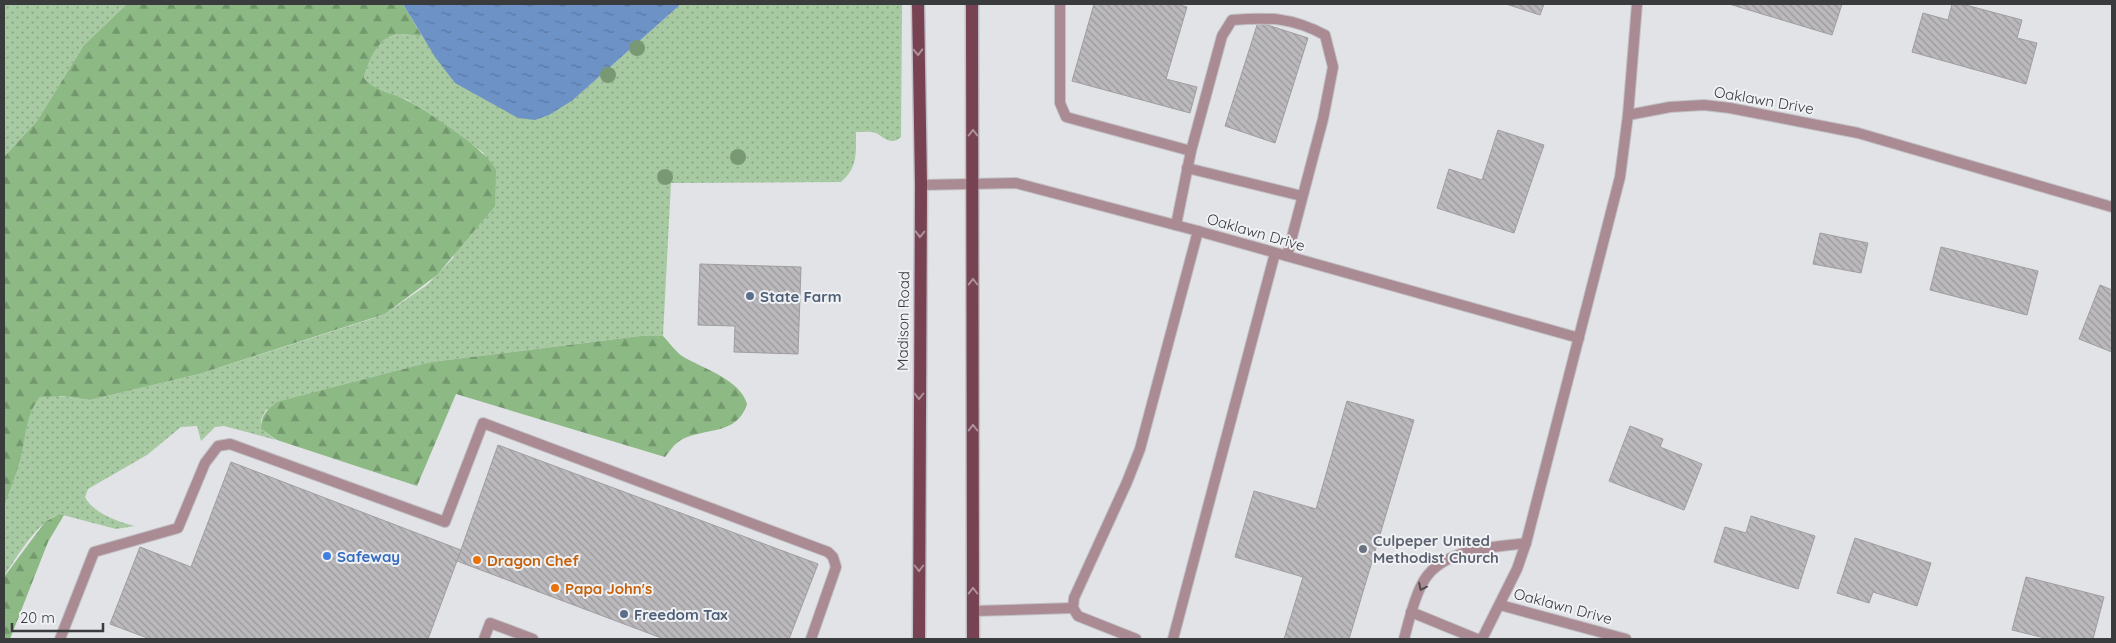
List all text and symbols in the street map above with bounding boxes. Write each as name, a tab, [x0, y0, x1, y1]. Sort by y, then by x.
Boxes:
one-way arrow	[913, 49, 924, 57]
street label: Oaklawn Drive	[1713, 82, 1815, 118]
one-way arrow	[968, 129, 978, 137]
street label: Oaklawn Drive	[1205, 209, 1307, 255]
one-way arrow	[915, 230, 925, 238]
street label: Madison Road	[893, 271, 913, 371]
one-way arrow	[968, 277, 978, 285]
place label: State Farm	[760, 287, 842, 306]
marker: State Farm	[744, 290, 756, 302]
one-way arrow	[914, 392, 924, 400]
one-way arrow	[968, 424, 978, 432]
place label: Culpeper United Methodist Church	[1373, 531, 1499, 567]
marker: Culpeper United Methodist Church	[1357, 543, 1369, 555]
place label: Safeway	[337, 547, 400, 566]
marker: Safeway	[321, 550, 333, 562]
place label: Dragon Chef	[487, 551, 579, 570]
marker: Dragon Chef	[471, 554, 483, 566]
one-way arrow	[914, 565, 924, 573]
place label: Papa John's	[565, 579, 652, 598]
marker: Papa John's	[549, 582, 561, 594]
one-way arrow	[1418, 582, 1428, 591]
street label: Oaklawn Drive	[1512, 584, 1614, 628]
one-way arrow	[968, 586, 978, 594]
scale bar	[12, 600, 104, 632]
place label: Freedom Tax	[634, 605, 728, 624]
text: 20 m	[20, 608, 55, 627]
marker: Freedom Tax	[618, 608, 630, 620]

